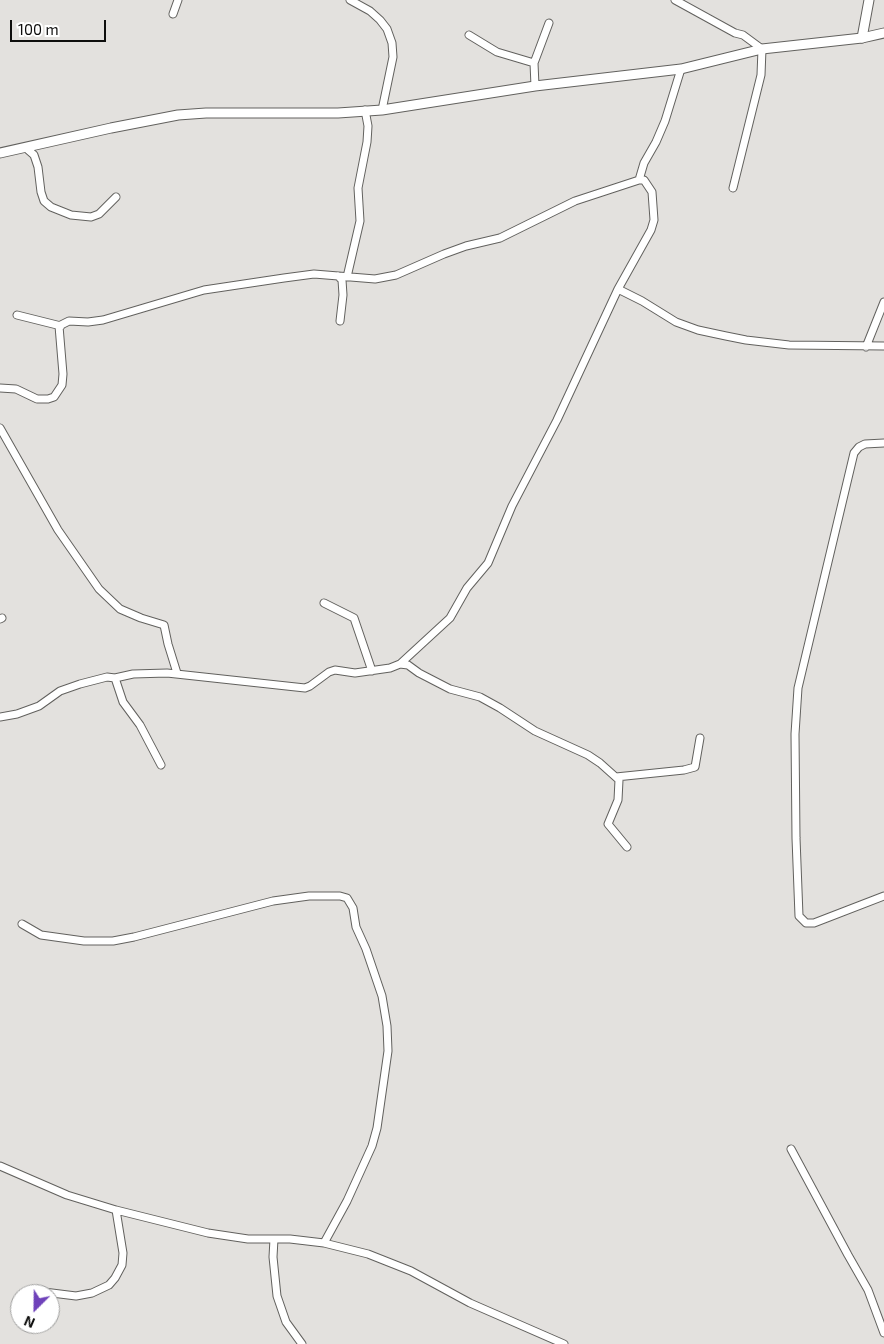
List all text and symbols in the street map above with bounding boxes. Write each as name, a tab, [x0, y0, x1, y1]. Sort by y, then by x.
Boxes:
scale bar	[12, 10, 109, 42]
text: 100 m	[18, 20, 59, 38]
north arrow	[10, 1284, 60, 1334]
text: N	[21, 1313, 37, 1332]

